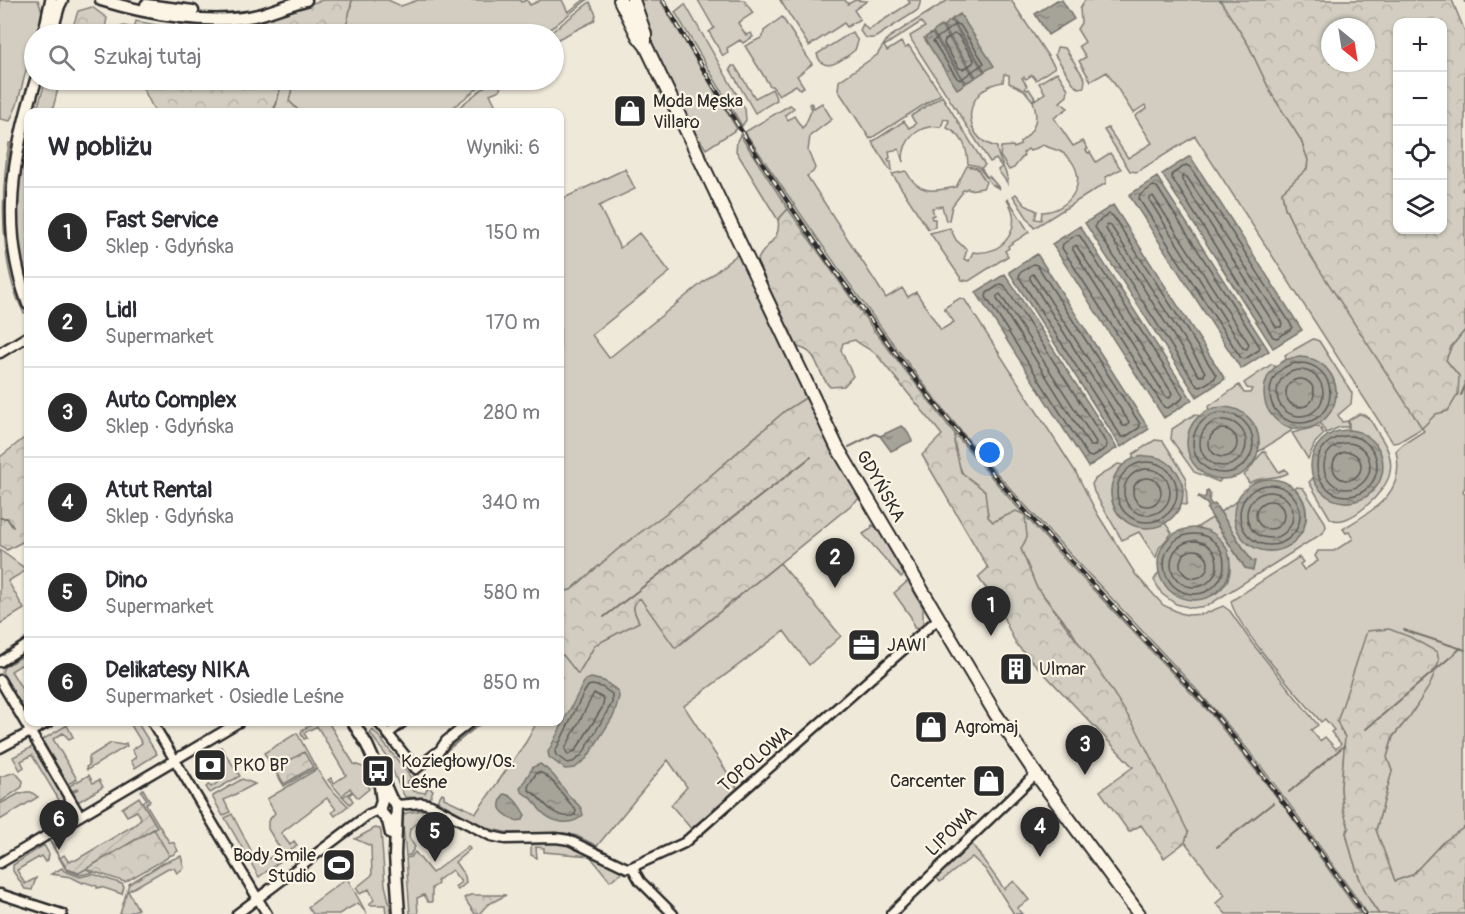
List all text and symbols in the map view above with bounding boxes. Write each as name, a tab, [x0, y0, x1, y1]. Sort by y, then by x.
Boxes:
north arrow	[1321, 18, 1375, 72]
map controls	[1393, 18, 1447, 234]
button: +	[1393, 18, 1447, 72]
search box	[24, 24, 564, 90]
icon: search	[45, 41, 78, 74]
text: Szukaj tutaj	[93, 43, 202, 71]
button: −	[1393, 72, 1447, 126]
place label: Moda Męska Villaro	[653, 90, 743, 134]
shop icon: Moda Męska Villaro	[612, 93, 648, 129]
button: locate	[1393, 126, 1447, 180]
text: W pobliżu	[48, 131, 152, 163]
text: Wyniki: 6	[466, 135, 540, 160]
button: layers	[1393, 180, 1447, 234]
text: Fast Service	[105, 206, 218, 234]
text: 1	[64, 220, 71, 245]
text: 150 m	[486, 220, 540, 245]
text: Sklep · Gdyńska	[105, 234, 234, 259]
text: Lidl	[105, 296, 137, 324]
text: 2	[62, 310, 73, 335]
text: 170 m	[486, 310, 540, 335]
text: Supermarket	[105, 324, 214, 349]
text: Auto Complex	[105, 386, 237, 414]
text: 3	[62, 400, 73, 425]
text: 280 m	[483, 400, 540, 425]
text: Sklep · Gdyńska	[105, 414, 234, 439]
your location	[975, 438, 1004, 467]
street label: GDYŃSKA	[851, 446, 910, 527]
text: Atut Rental	[105, 476, 213, 504]
text: 4	[62, 490, 73, 515]
text: 340 m	[481, 490, 540, 515]
text: Sklep · Gdyńska	[105, 504, 234, 529]
pin: 2	[816, 538, 854, 588]
text: Dino	[105, 566, 147, 594]
text: 5	[62, 580, 73, 605]
text: 580 m	[483, 580, 540, 605]
pin: 1	[972, 586, 1010, 636]
text: Supermarket	[105, 594, 214, 619]
office icon: JAWI	[846, 627, 882, 663]
place label: JAWI	[887, 634, 927, 657]
building icon: Ulmar	[998, 651, 1034, 687]
text: Delikatesy NIKA	[105, 656, 250, 684]
place label: Ulmar	[1039, 658, 1087, 681]
text: 6	[62, 670, 73, 695]
text: 850 m	[483, 670, 540, 695]
text: Supermarket · Osiedle Leśne	[105, 684, 344, 709]
shop icon: Agromaj	[913, 709, 949, 745]
place label: Agromaj	[954, 716, 1018, 739]
street label: TOPOLOWA	[714, 721, 797, 798]
pin: 3	[1066, 726, 1104, 775]
bank icon: PKO BP	[192, 747, 228, 783]
place label: Koziegłowy/Os. Leśne	[401, 750, 516, 794]
bus stop icon: Koziegłowy/Os. Leśne	[360, 753, 396, 789]
place label: PKO BP	[233, 754, 289, 777]
shop icon: Carcenter	[971, 763, 1007, 799]
place label: Carcenter	[890, 770, 967, 793]
pin: 6	[40, 800, 78, 850]
street label: LIPOWA	[921, 801, 982, 861]
pin: 4	[1020, 808, 1060, 857]
pin: 5	[416, 812, 454, 862]
place label: Body Smile Studio	[233, 844, 316, 888]
sports icon: Body Smile Studio	[321, 847, 357, 883]

